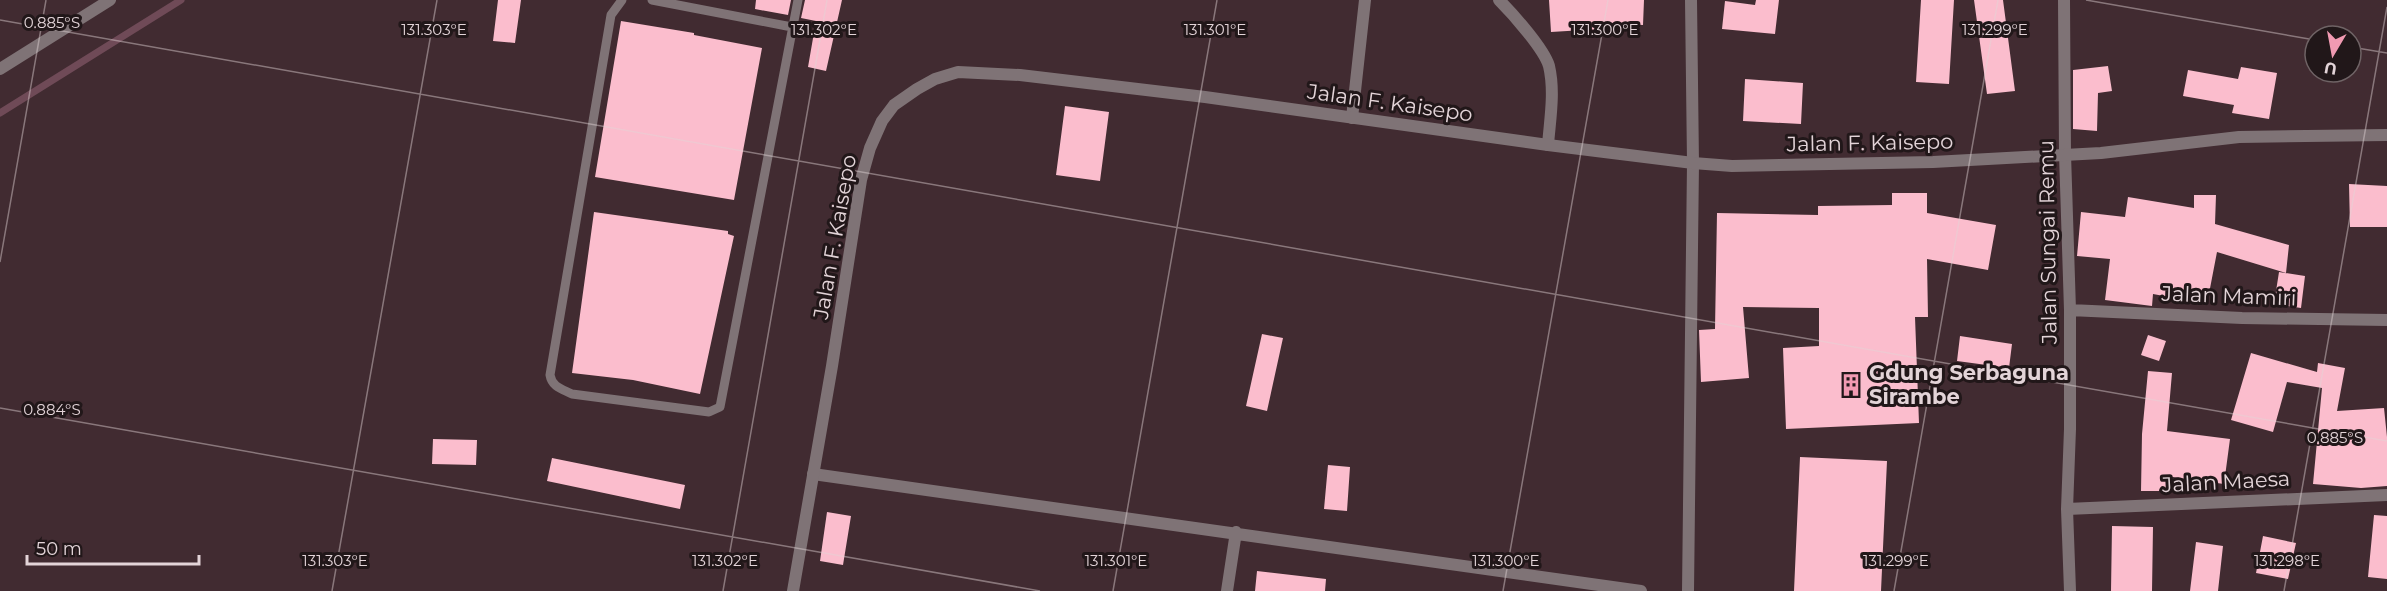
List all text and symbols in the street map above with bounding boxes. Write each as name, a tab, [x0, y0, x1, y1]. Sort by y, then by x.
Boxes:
text: 0.885°S	[24, 13, 80, 32]
text: 131.303°E	[401, 20, 467, 39]
text: 131.302°E	[791, 20, 857, 39]
text: 131.301°E	[1184, 20, 1246, 39]
text: 131.300°E	[1571, 20, 1639, 39]
text: 131.299°E	[1962, 20, 2028, 39]
north arrow	[2303, 24, 2363, 84]
text: U	[2323, 58, 2338, 79]
street label: Jalan F. Kaisepo	[1305, 78, 1474, 126]
street label: Jalan F. Kaisepo	[1785, 129, 1954, 156]
street label: Jalan Sungai Remu	[2033, 140, 2062, 345]
street label: Jalan F. Kaisepo	[808, 153, 861, 322]
street label: Jalan Mamiri	[2160, 281, 2297, 310]
place label: Gdung Serbaguna Sirambe	[1869, 360, 2069, 409]
building icon: Gdung Serbaguna Sirambe	[1838, 372, 1864, 398]
text: 0.884°S	[23, 400, 81, 419]
text: 0.885°S	[2307, 428, 2363, 447]
street label: Jalan Maesa	[2160, 466, 2291, 497]
scale bar	[27, 528, 200, 566]
text: 50 m	[36, 538, 82, 560]
text: 131.303°E	[302, 551, 368, 570]
text: 131.302°E	[692, 551, 758, 570]
text: 131.301°E	[1085, 551, 1147, 570]
text: 131.300°E	[1472, 551, 1540, 570]
text: 131.299°E	[1863, 551, 1929, 570]
text: 131.298°E	[2254, 551, 2320, 570]

